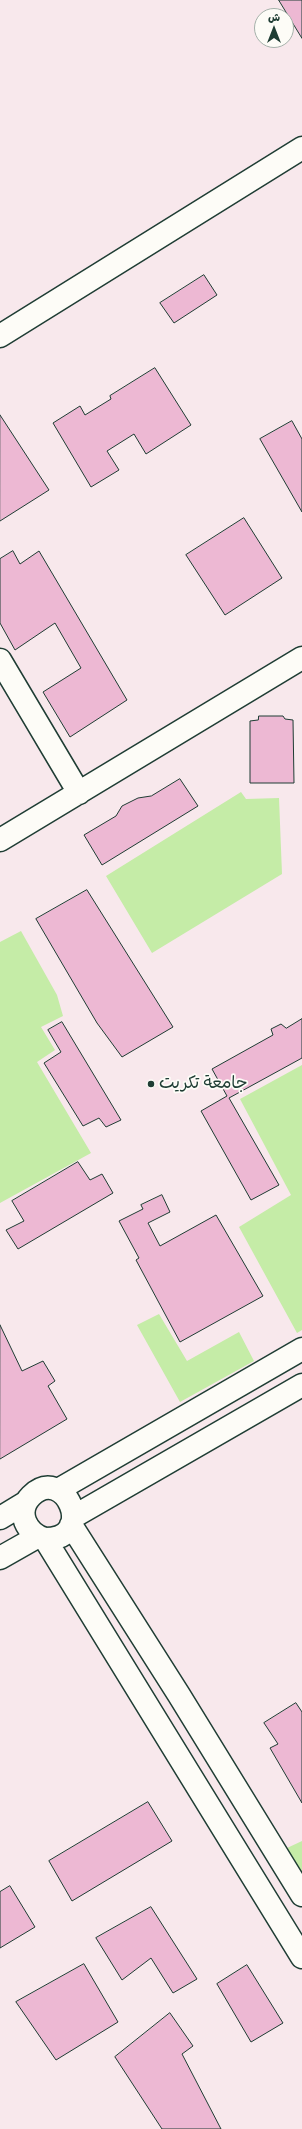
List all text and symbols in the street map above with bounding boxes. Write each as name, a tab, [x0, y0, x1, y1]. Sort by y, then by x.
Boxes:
north arrow	[254, 8, 294, 48]
text: ش	[268, 10, 280, 24]
place label: جامعة تكريت	[159, 1074, 248, 1094]
marker: جامعة تكريت	[146, 1079, 156, 1089]

